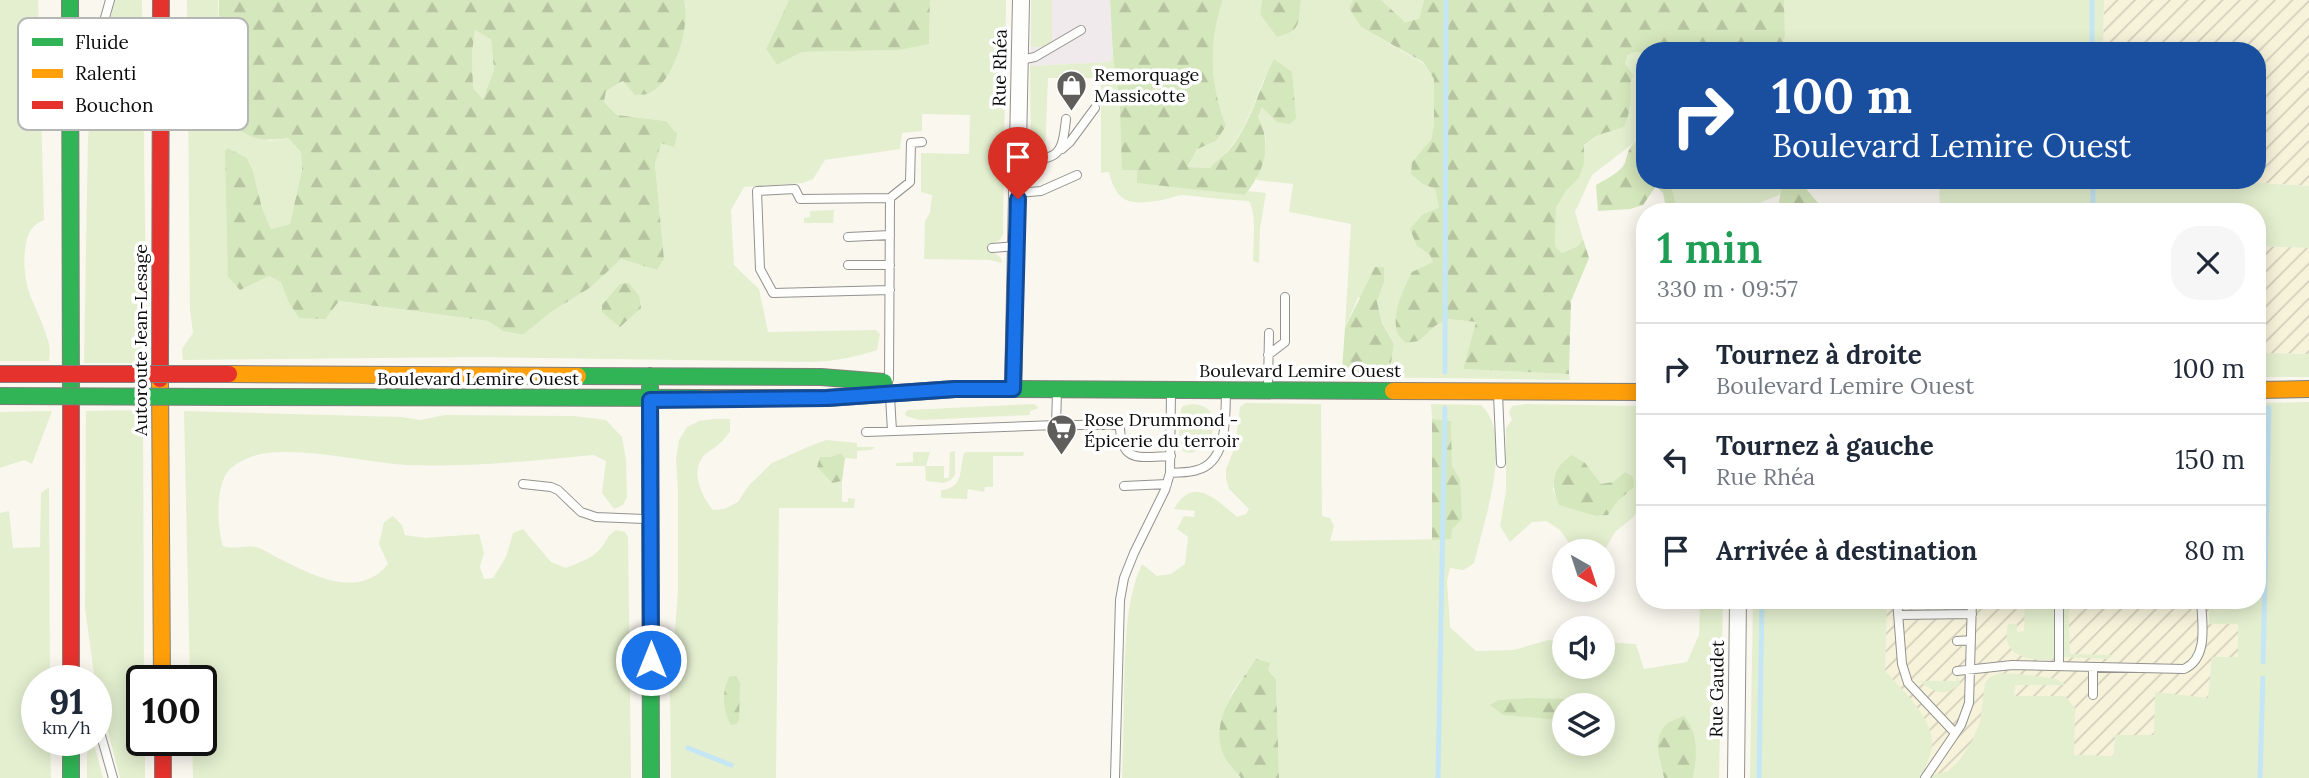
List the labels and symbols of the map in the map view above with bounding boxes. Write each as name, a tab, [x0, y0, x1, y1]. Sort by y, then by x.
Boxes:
legend	[18, 18, 248, 130]
street label: Rue Rhéa	[987, 29, 1012, 107]
text: Fluide	[75, 30, 129, 54]
text: Ralenti	[75, 61, 136, 85]
place label: Remorquage Massicotte	[1094, 63, 1199, 107]
shop icon: Remorquage Massicotte	[1054, 68, 1088, 112]
text: Bouchon	[75, 93, 153, 117]
pin	[988, 127, 1048, 199]
street label: Autoroute Jean-Lesage	[129, 244, 152, 437]
street label: Boulevard Lemire Ouest	[1199, 359, 1401, 382]
street label: Boulevard Lemire Ouest	[377, 367, 579, 390]
place label: Rose Drummond - Épicerie du terroir	[1084, 408, 1239, 452]
supermarket icon: Rose Drummond - Épicerie du terroir	[1044, 413, 1078, 457]
north arrow	[1552, 539, 1615, 602]
position arrow	[614, 623, 688, 697]
street label: Rue Gaudet	[1704, 640, 1729, 738]
speed limit sign: 100	[126, 665, 217, 756]

